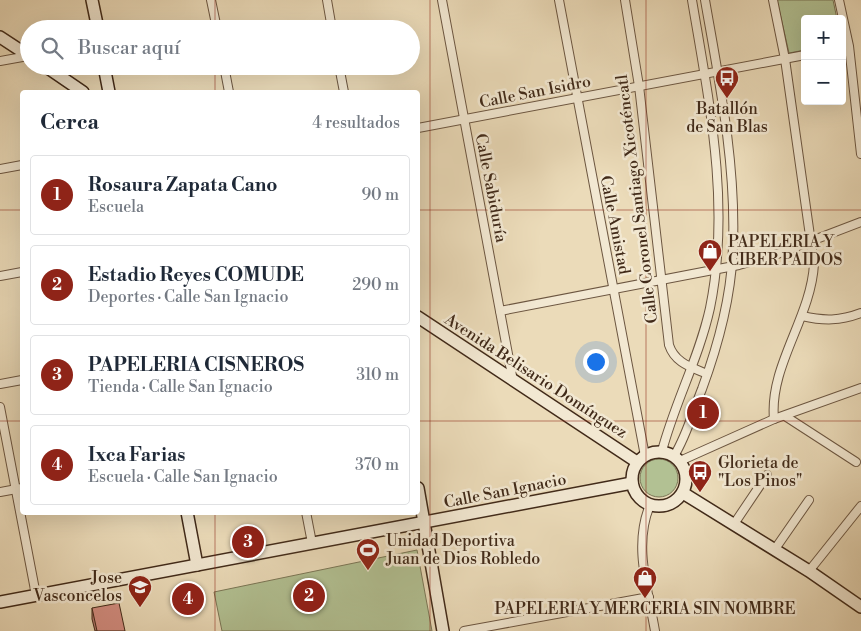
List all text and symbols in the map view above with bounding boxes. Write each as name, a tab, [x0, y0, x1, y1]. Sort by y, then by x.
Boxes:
map controls	[801, 15, 846, 105]
button: +	[801, 15, 846, 60]
search box	[20, 20, 420, 75]
icon: search	[38, 34, 66, 62]
text: Buscar aquí	[78, 36, 180, 60]
button: −	[801, 60, 846, 105]
bus stop icon: Batallón de San Blas	[714, 65, 740, 99]
street label: Calle San Isidro	[478, 71, 592, 113]
street label: Calle Coronel Santiago Xicoténcatl	[612, 73, 662, 325]
place label: Batallón de San Blas	[686, 99, 768, 137]
text: Cerca	[40, 110, 99, 136]
text: 4 resultados	[312, 113, 400, 133]
street label: Calle Sabiduría	[471, 132, 512, 245]
text: Rosaura Zapata Cano	[88, 173, 278, 197]
street label: Calle Amistad	[596, 174, 634, 276]
text: 1	[53, 185, 61, 205]
text: 90 m	[361, 185, 399, 205]
text: Escuela	[88, 197, 144, 217]
place label: PAPELERIA Y CIBER PAIDOS	[728, 232, 842, 270]
shop icon: PAPELERIA Y CIBER PAIDOS	[697, 238, 723, 272]
text: Estadio Reyes COMUDE	[88, 263, 304, 287]
text: 2	[52, 275, 62, 295]
text: 290 m	[352, 275, 399, 295]
text: Deportes · Calle San Ignacio	[88, 287, 288, 307]
street label: Avenida Belisario Domínguez	[440, 309, 631, 443]
your location	[583, 349, 609, 375]
text: PAPELERIA CISNEROS	[88, 353, 304, 377]
text: 3	[52, 365, 62, 385]
text: 310 m	[356, 365, 399, 385]
text: Tienda · Calle San Ignacio	[88, 377, 273, 397]
pin: 1	[687, 394, 719, 432]
text: Ixca Farias	[88, 443, 186, 467]
place label: Glorieta de "Los Pinos"	[718, 453, 802, 491]
text: 4	[52, 455, 62, 475]
text: 370 m	[355, 455, 399, 475]
bus stop icon: Glorieta de "Los Pinos"	[687, 459, 713, 493]
text: Escuela · Calle San Ignacio	[88, 467, 278, 487]
street label: Calle San Ignacio	[442, 469, 568, 513]
pin: 3	[232, 523, 264, 561]
place label: Unidad Deportiva Juan de Dios Robledo	[385, 531, 540, 569]
sports icon: Unidad Deportiva Juan de Dios Robledo	[355, 537, 381, 571]
shop icon: PAPELERIA Y MERCERIA SIN NOMBRE	[632, 565, 658, 599]
place label: Jose Vasconcelos	[32, 568, 122, 606]
school or university icon: Jose Vasconcelos	[127, 574, 153, 608]
pin: 2	[293, 577, 325, 615]
pin: 4	[172, 580, 204, 618]
place label: PAPELERIA Y MERCERIA SIN NOMBRE	[495, 599, 795, 619]

